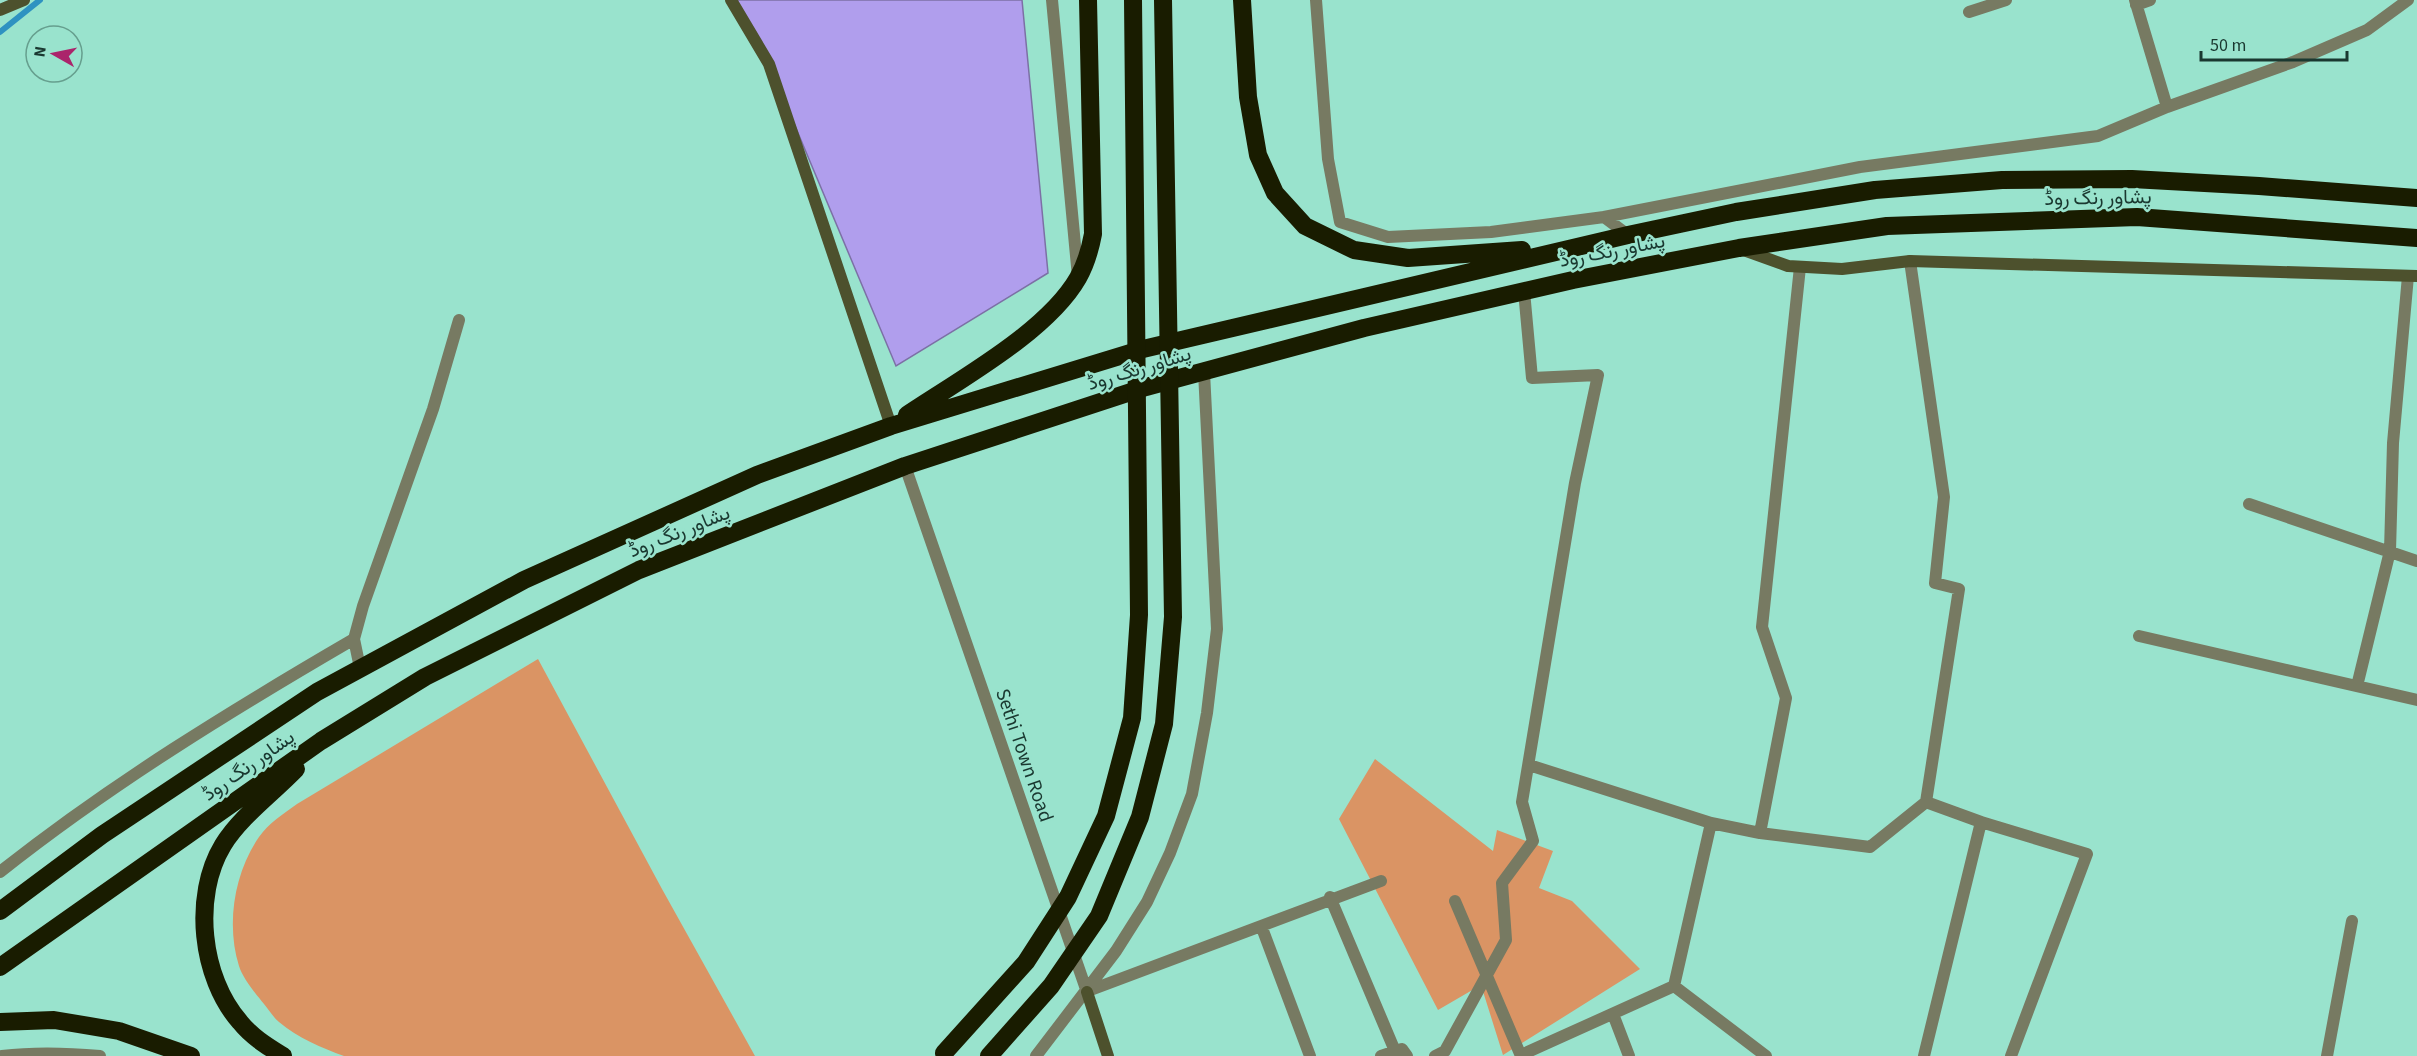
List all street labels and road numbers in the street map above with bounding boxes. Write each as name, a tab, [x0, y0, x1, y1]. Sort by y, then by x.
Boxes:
street label: پشاور رنگ روڈ	[2044, 183, 2152, 213]
street label: پشاور رنگ روڈ	[1557, 227, 1667, 275]
street label: پشاور رنگ روڈ	[1084, 340, 1195, 398]
street label: پشاور رنگ روڈ	[624, 499, 734, 565]
street label: Sethi Town Road	[988, 685, 1060, 826]
street label: پشاور رنگ روڈ	[197, 724, 300, 808]

